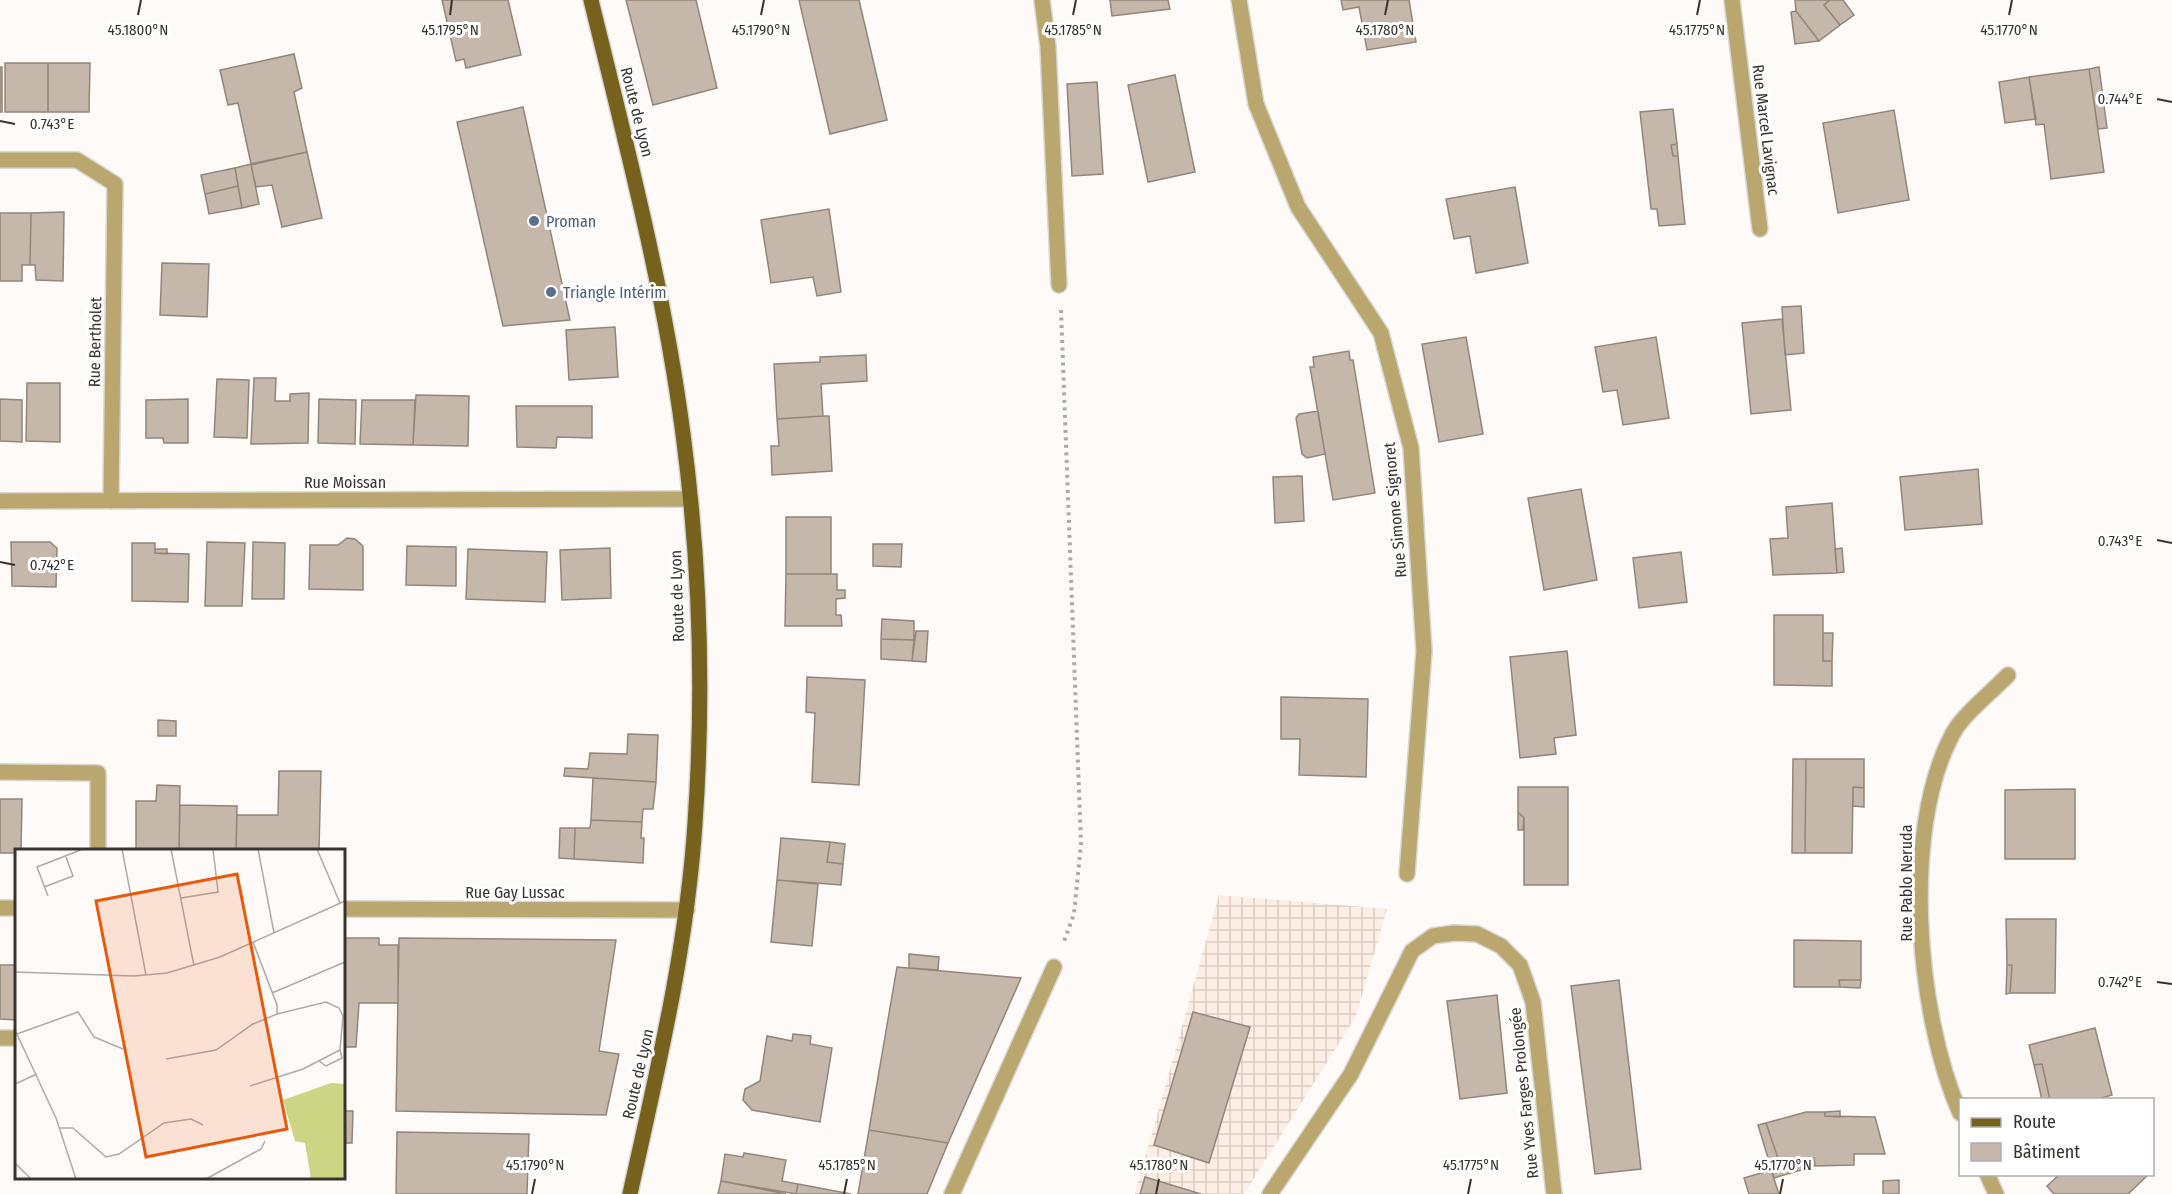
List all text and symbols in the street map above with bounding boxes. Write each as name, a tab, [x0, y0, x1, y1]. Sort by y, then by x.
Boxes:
text: 45.1800°N	[108, 21, 168, 39]
text: 45.1795°N	[421, 21, 479, 39]
text: 45.1790°N	[732, 21, 790, 39]
text: 45.1785°N	[1044, 21, 1102, 39]
text: 45.1780°N	[1356, 21, 1414, 39]
text: 45.1775°N	[1669, 21, 1725, 39]
text: 45.1770°N	[1980, 21, 2038, 39]
street label: Rue Marcel Lavignac	[1749, 63, 1783, 197]
street label: Route de Lyon	[617, 65, 657, 159]
text: 0.744°E	[2097, 90, 2143, 108]
text: 0.743°E	[30, 115, 74, 133]
place label: Proman	[546, 212, 596, 231]
marker: Proman	[527, 214, 541, 228]
place label: Triangle Intérim	[563, 283, 667, 302]
marker: Triangle Intérim	[544, 285, 558, 299]
street label: Rue Bertholet	[85, 296, 105, 387]
street label: Rue Simone Signoret	[1380, 441, 1410, 579]
street label: Rue Moissan	[304, 473, 386, 492]
text: 0.743°E	[2098, 532, 2142, 550]
street label: Route de Lyon	[666, 550, 688, 642]
text: 0.742°E	[30, 556, 74, 574]
street label: Rue Pablo Neruda	[1897, 824, 1916, 941]
inset map	[15, 849, 345, 1179]
street label: Rue Gay Lussac	[465, 883, 565, 902]
text: 0.742°E	[2098, 973, 2142, 991]
street label: Rue Yves Farges Prolongée	[1506, 1006, 1542, 1180]
street label: Route de Lyon	[618, 1027, 658, 1121]
legend	[1959, 1098, 2154, 1176]
text: Route	[2013, 1111, 2056, 1133]
text: Bâtiment	[2013, 1141, 2080, 1163]
text: 45.1790°N	[506, 1156, 564, 1174]
text: 45.1785°N	[818, 1156, 876, 1174]
text: 45.1780°N	[1130, 1156, 1188, 1174]
text: 45.1775°N	[1443, 1156, 1499, 1174]
text: 45.1770°N	[1754, 1156, 1812, 1174]

